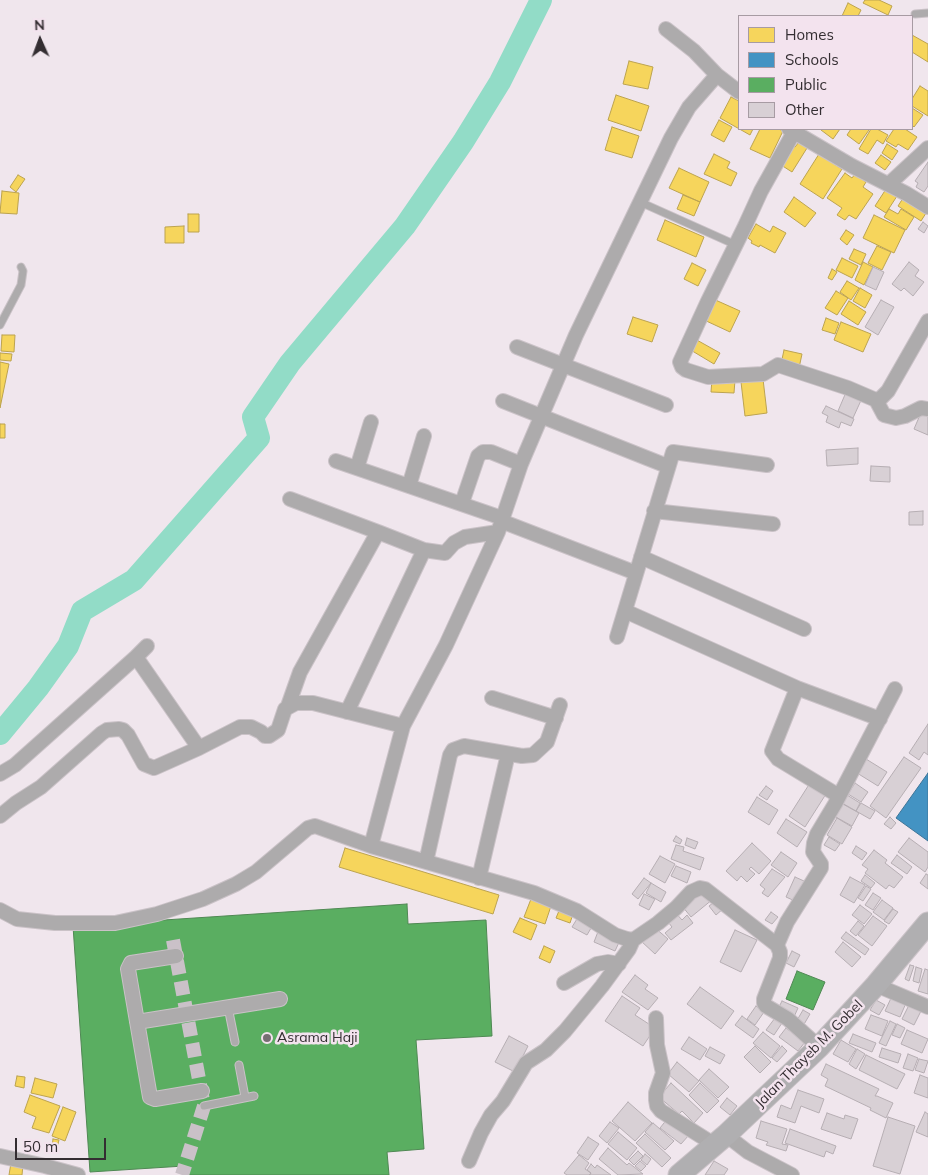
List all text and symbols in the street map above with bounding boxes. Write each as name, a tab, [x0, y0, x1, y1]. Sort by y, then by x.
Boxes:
north arrow	[15, 15, 65, 65]
legend	[738, 15, 913, 130]
text: N	[34, 16, 45, 34]
text: Homes	[785, 25, 834, 44]
text: Schools	[785, 50, 839, 69]
text: Public	[785, 75, 827, 94]
text: Other	[785, 100, 824, 119]
street label: Jalan Thayeb M. Gobel	[752, 997, 866, 1111]
place label: Asrama Haji	[277, 1030, 358, 1046]
marker: Asrama Haji	[261, 1032, 273, 1044]
scale bar	[18, 1128, 109, 1160]
text: 50 m	[23, 1137, 58, 1156]

